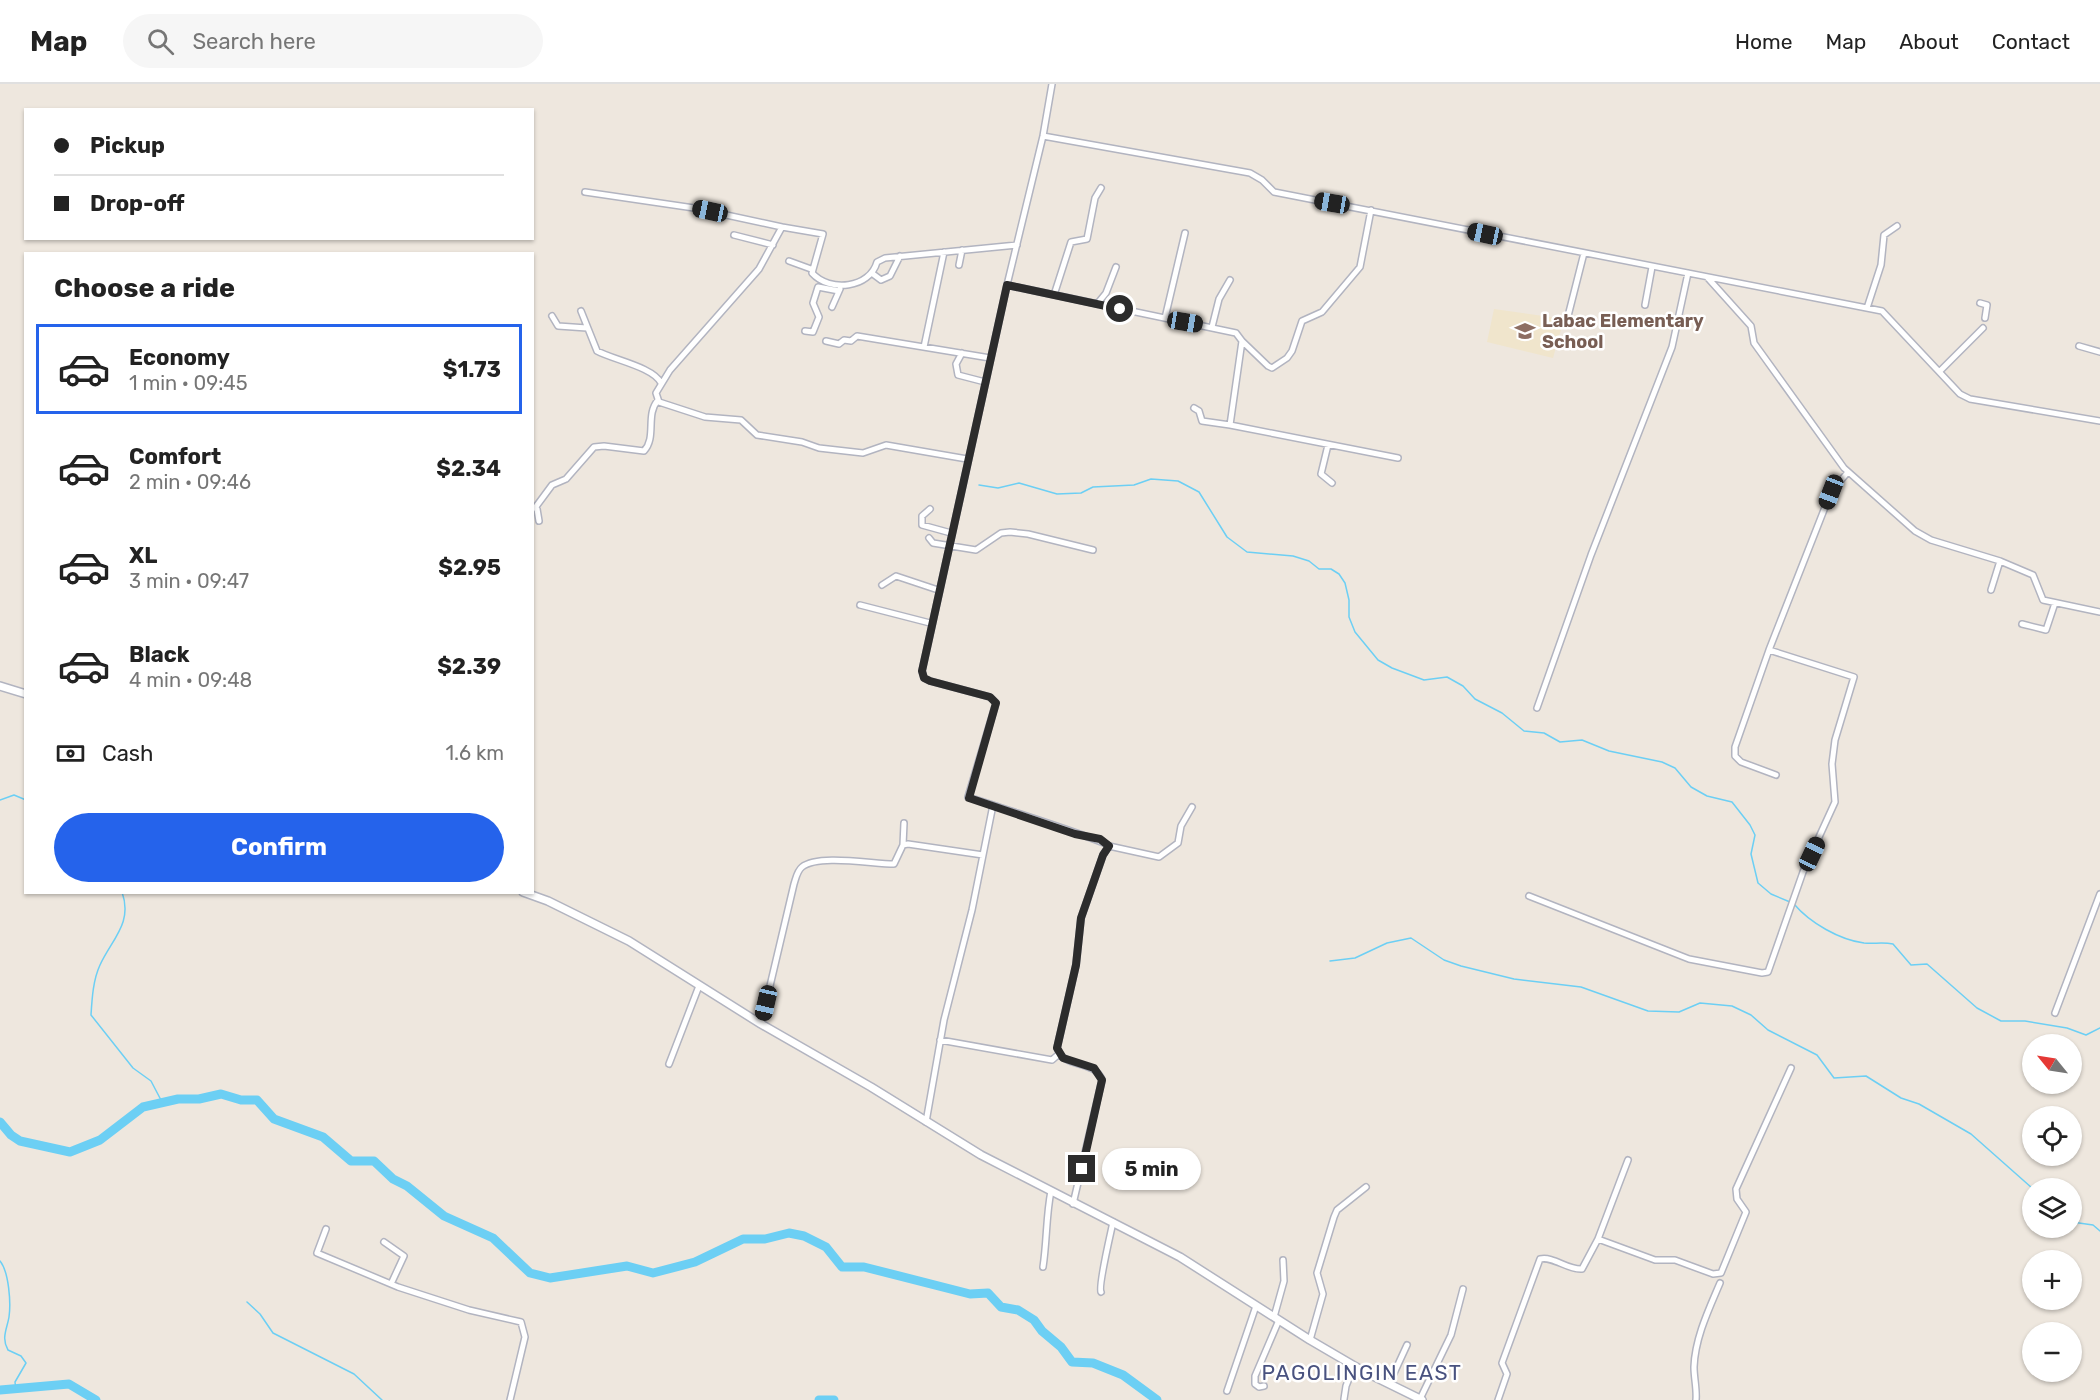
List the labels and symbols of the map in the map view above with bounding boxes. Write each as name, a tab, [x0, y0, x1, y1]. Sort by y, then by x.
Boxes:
car	[1313, 191, 1351, 215]
car	[691, 198, 729, 224]
car	[1466, 221, 1504, 247]
route start	[1106, 295, 1133, 322]
car	[1166, 310, 1204, 334]
place label: Labac Elementary School	[1542, 310, 1704, 353]
school or university icon: Labac Elementary School	[1513, 319, 1537, 343]
car	[1816, 472, 1846, 512]
car	[1796, 834, 1828, 874]
car	[753, 983, 779, 1023]
north arrow	[2022, 1034, 2082, 1094]
callout: 5 min	[1103, 1148, 1202, 1190]
route end	[1068, 1155, 1095, 1182]
district label: PAGOLINGIN EAST	[1261, 1360, 1463, 1385]

